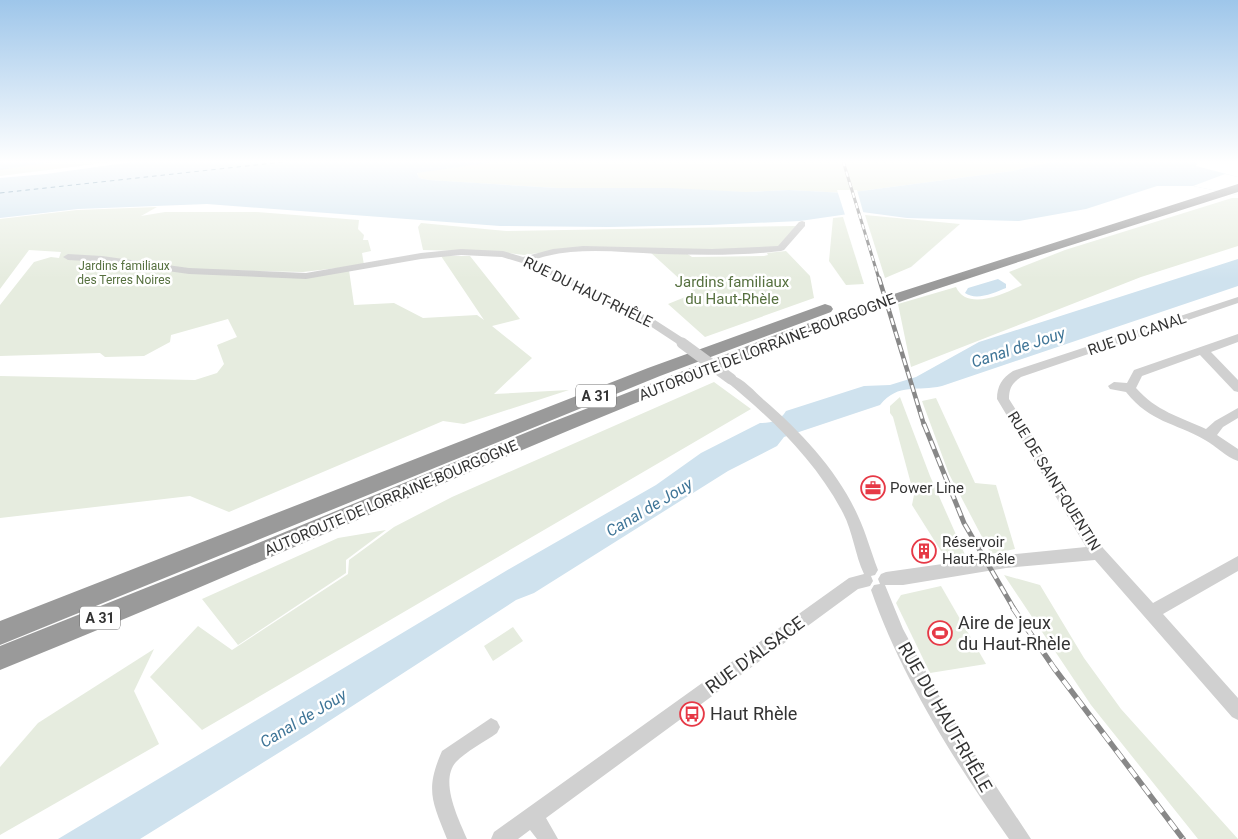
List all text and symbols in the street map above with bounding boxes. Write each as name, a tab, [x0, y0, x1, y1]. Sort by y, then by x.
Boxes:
street label: RUE DU HAUT-RHÊLE	[521, 253, 656, 331]
park label: Jardins familiaux des Terres Noires	[77, 259, 171, 287]
park label: Jardins familiaux du Haut-Rhèle	[675, 273, 790, 308]
street label: AUTOROUTE DE LORRAINE-BOURGOGNE	[636, 289, 898, 404]
street label: RUE DU CANAL	[1085, 309, 1189, 359]
water label: Canal de Jouy	[969, 323, 1068, 372]
road number: A 31	[576, 384, 616, 408]
street label: RUE DE SAINT-QUENTIN	[1004, 408, 1104, 554]
street label: AUTOROUTE DE LORRAINE-BOURGOGNE	[262, 436, 521, 560]
water label: Canal de Jouy	[603, 474, 696, 541]
office icon: Power Line	[860, 475, 886, 501]
place label: Power Line	[890, 479, 964, 497]
place label: Réservoir Haut-Rhêle	[942, 533, 1015, 568]
building icon: Réservoir Haut-Rhêle	[911, 538, 937, 564]
road number: A 31	[80, 606, 120, 630]
street label: RUE D'ALSACE	[701, 612, 808, 698]
place label: Aire de jeux du Haut-Rhèle	[958, 612, 1070, 654]
sports icon: Aire de jeux du Haut-Rhèle	[927, 620, 953, 646]
street label: RUE DU HAUT-RHÊLE	[894, 638, 997, 795]
water label: Canal de Jouy	[257, 685, 350, 752]
bus stop icon: Haut Rhèle	[679, 701, 705, 727]
place label: Haut Rhèle	[710, 703, 797, 724]

